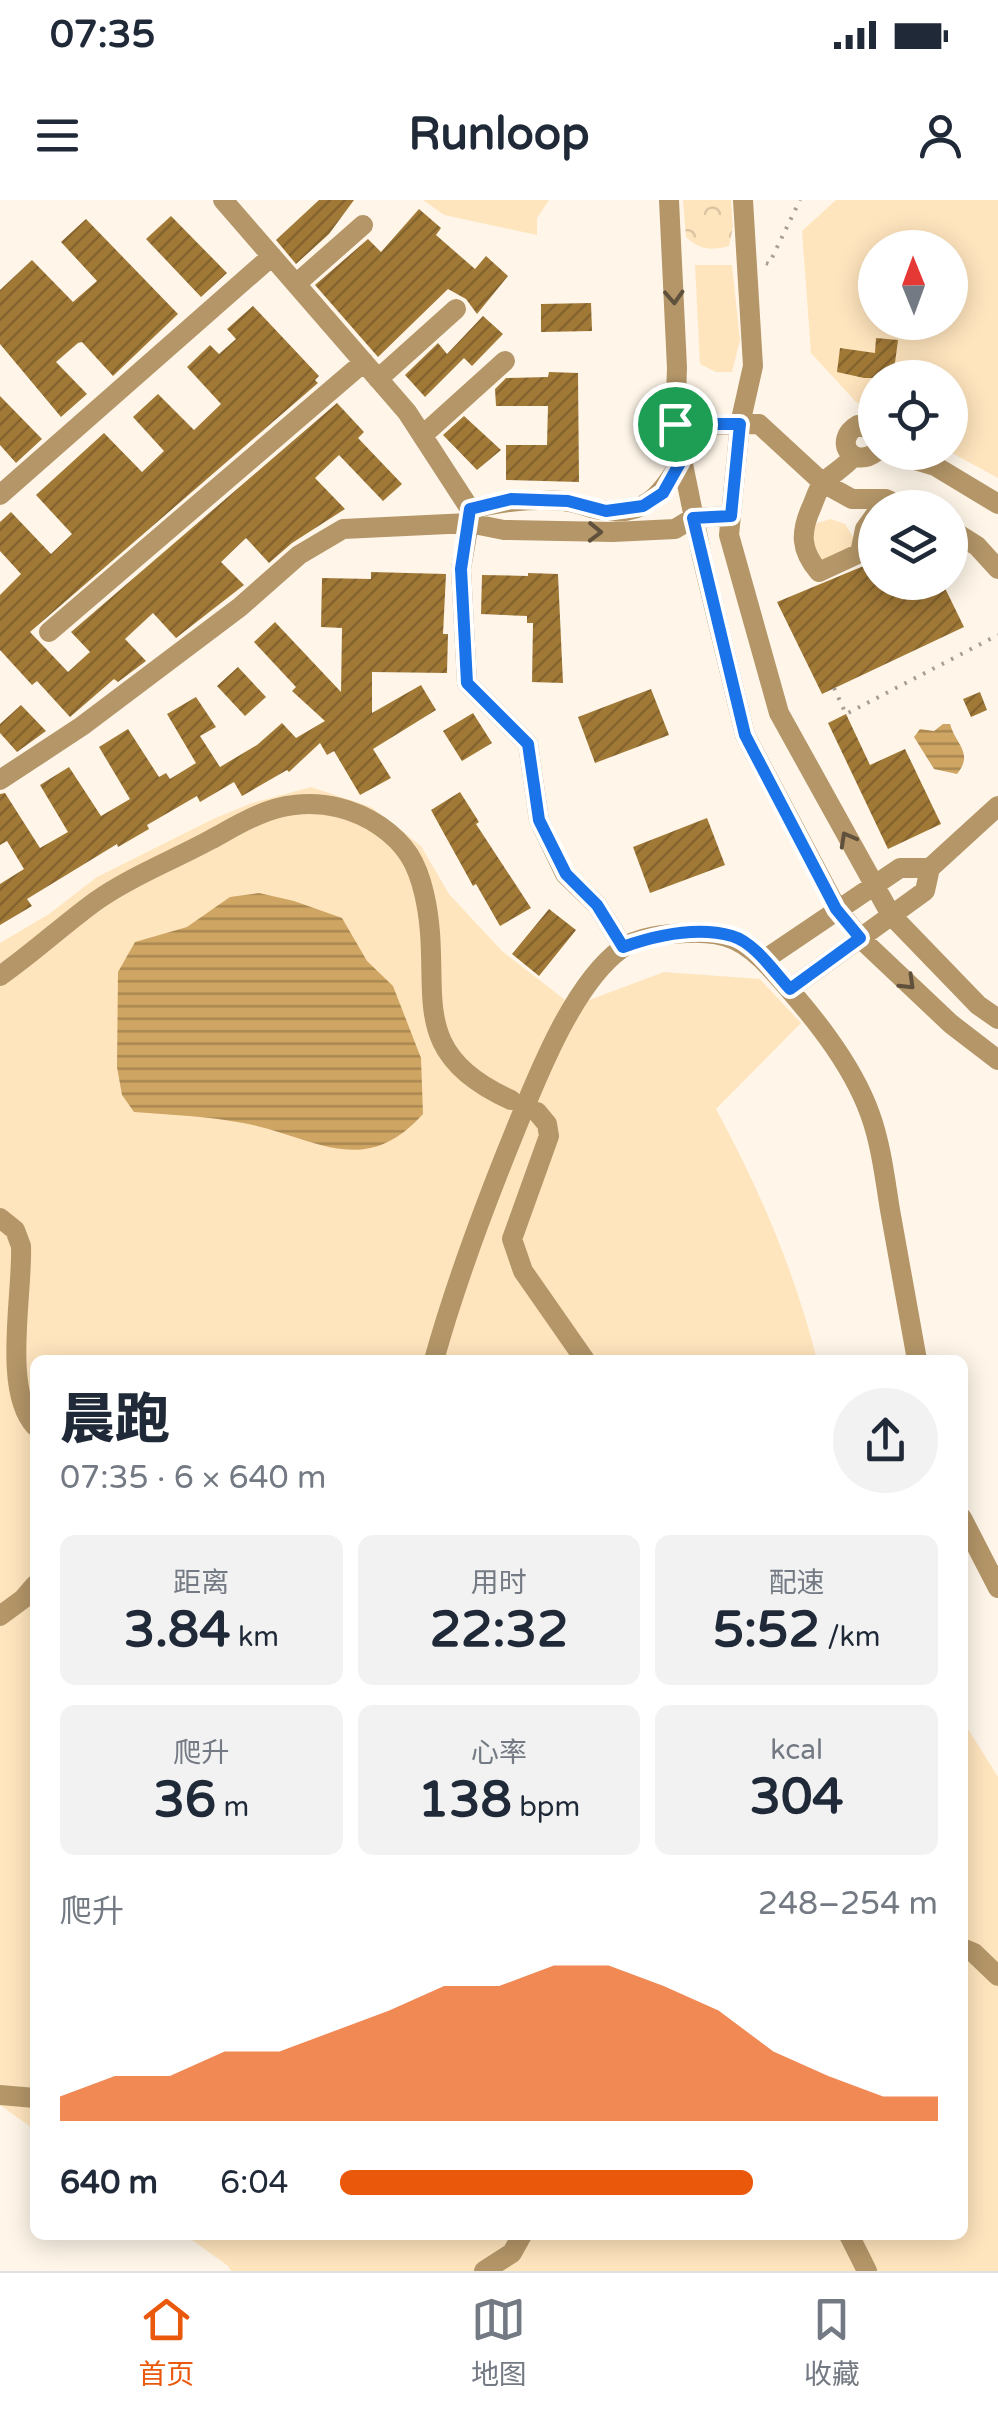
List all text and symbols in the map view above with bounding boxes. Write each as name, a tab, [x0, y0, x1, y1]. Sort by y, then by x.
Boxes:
text: 07:35	[50, 12, 155, 58]
icon: menu	[30, 108, 85, 163]
text: Runloop	[408, 108, 590, 162]
icon: person	[913, 108, 968, 163]
north arrow	[858, 230, 968, 340]
map controls	[858, 230, 968, 600]
one-way arrow	[663, 290, 684, 306]
button: locate	[858, 360, 968, 470]
pin	[633, 382, 718, 467]
icon: arrive	[648, 397, 703, 452]
button: layers	[858, 490, 968, 600]
one-way arrow	[588, 521, 604, 542]
one-way arrow	[840, 831, 860, 849]
one-way arrow	[896, 971, 914, 989]
text: 晨跑	[60, 1388, 170, 1454]
button: share	[833, 1388, 938, 1493]
text: 07:35 · 6 × 640 m	[60, 1459, 326, 1497]
text: 距离	[173, 1566, 229, 1600]
text: 用时	[471, 1566, 527, 1600]
text: 配速	[769, 1566, 825, 1600]
text: 3.84	[124, 1600, 231, 1660]
text: 22:32	[430, 1600, 568, 1660]
text: 5:52	[713, 1600, 820, 1660]
text: km	[231, 1620, 279, 1654]
text: /km	[820, 1620, 881, 1654]
text: kcal	[770, 1733, 823, 1767]
text: 爬升	[173, 1736, 229, 1770]
text: 心率	[471, 1736, 527, 1770]
text: 304	[750, 1767, 844, 1827]
text: 36	[153, 1770, 216, 1830]
text: 138	[418, 1770, 512, 1830]
text: m	[216, 1790, 249, 1824]
text: bpm	[512, 1790, 580, 1824]
text: 248–254 m	[758, 1885, 938, 1923]
text: 爬升	[60, 1893, 124, 1931]
text: 640 m	[60, 2164, 158, 2202]
text: 6:04	[220, 2164, 289, 2202]
tab: 首页	[138, 2292, 194, 2392]
tab: 地图	[471, 2292, 527, 2392]
tab: 收藏	[804, 2292, 860, 2392]

